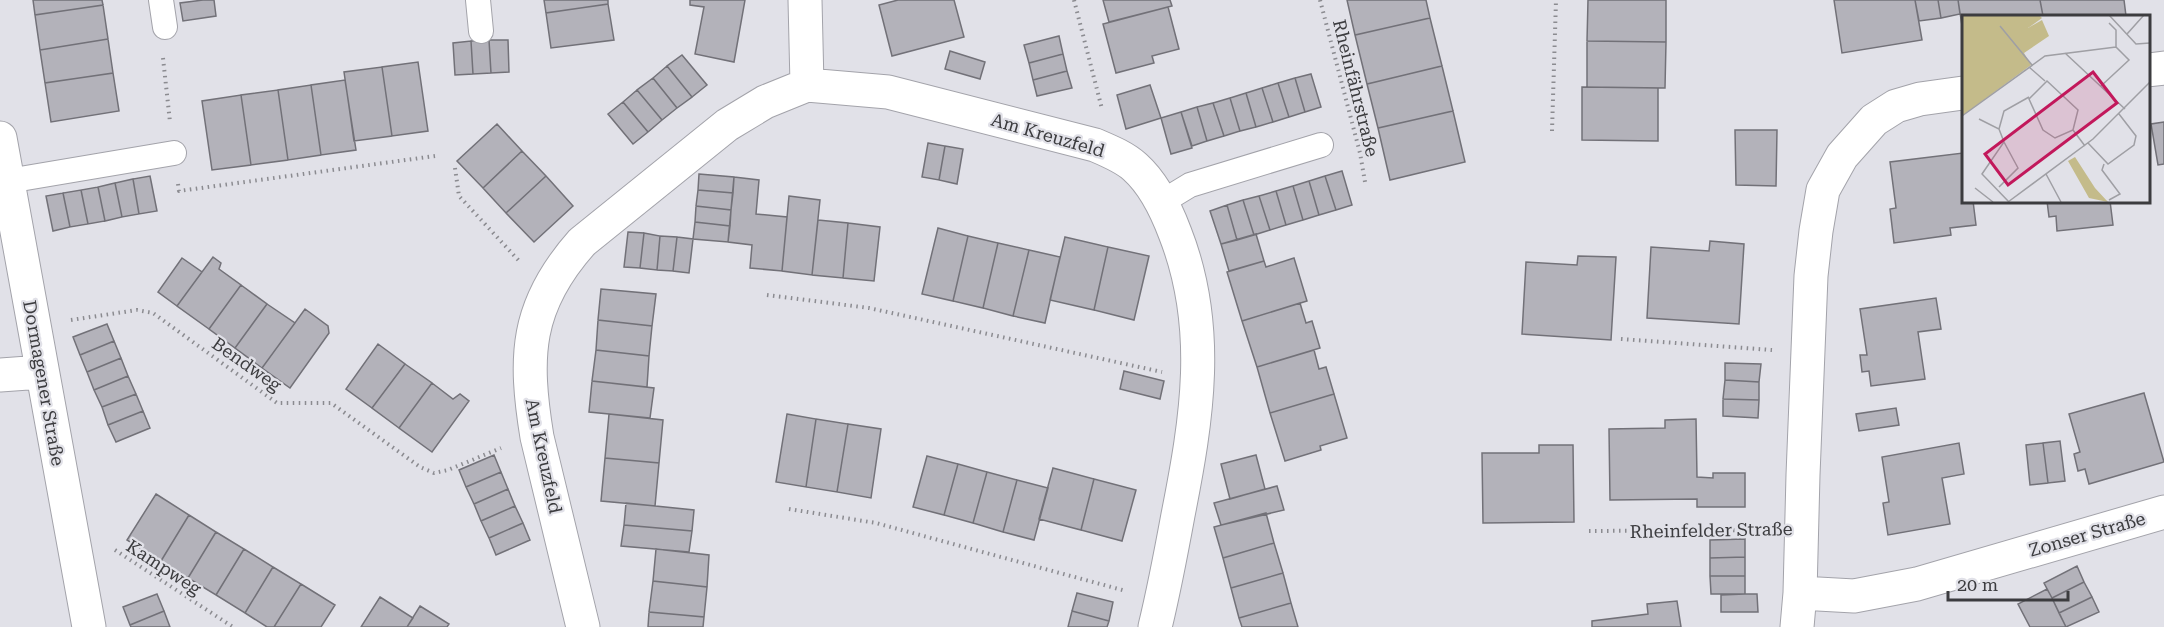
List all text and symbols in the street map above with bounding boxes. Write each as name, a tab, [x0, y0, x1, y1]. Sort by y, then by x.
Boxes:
inset map	[1962, 15, 2149, 202]
street label: Rheinfährstraße	[1329, 17, 1383, 159]
street label: Am Kreuzfeld	[989, 109, 1108, 161]
street label: Dormagener Straße	[19, 299, 69, 467]
street label: Bendweg	[208, 333, 286, 396]
street label: Am Kreuzfeld	[522, 397, 567, 516]
street label: Zonser Straße	[2026, 507, 2148, 561]
street label: Rheinfelder Straße	[1629, 518, 1793, 542]
street label: Kampweg	[123, 535, 206, 599]
scale bar	[1948, 564, 2068, 602]
text: 20 m	[1957, 574, 1998, 595]

